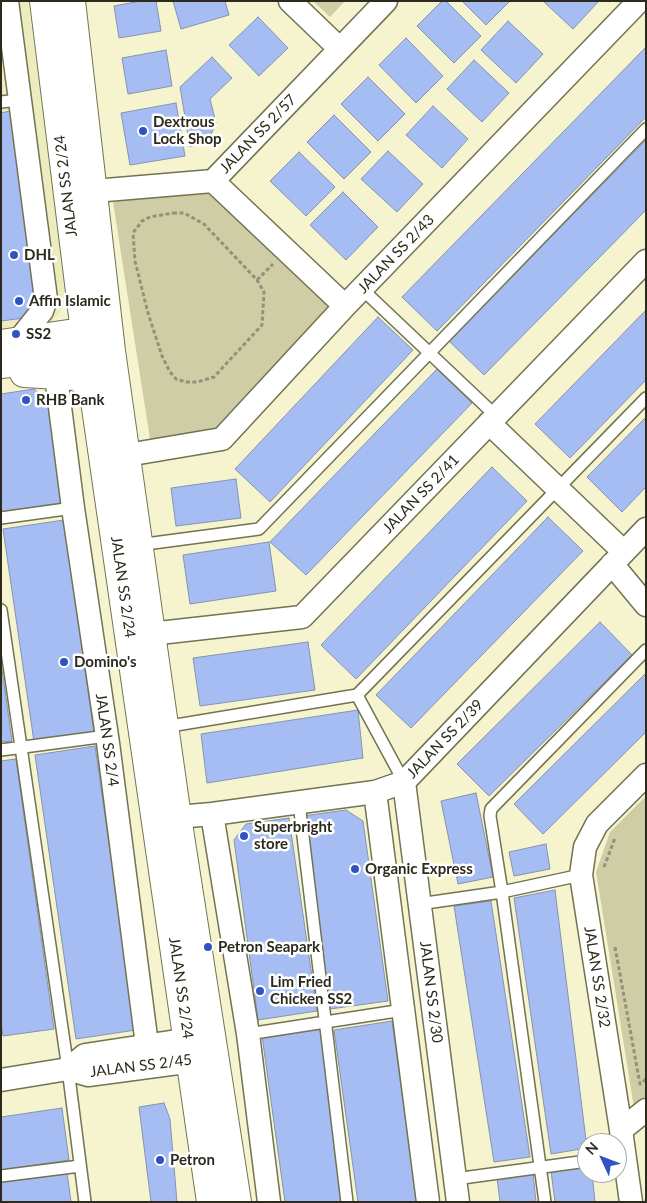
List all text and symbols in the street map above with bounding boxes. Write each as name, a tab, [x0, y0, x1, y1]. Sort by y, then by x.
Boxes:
street label: JALAN SS 2/57	[216, 91, 300, 177]
place label: Dextrous Lock Shop	[153, 113, 222, 148]
marker: Dextrous Lock Shop	[137, 125, 149, 137]
street label: JALAN SS 2/24	[51, 134, 81, 238]
street label: JALAN SS 2/43	[354, 211, 438, 297]
place label: DHL	[24, 246, 55, 264]
marker: DHL	[8, 249, 20, 261]
place label: Affin Islamic	[29, 292, 111, 310]
marker: Affin Islamic	[13, 295, 25, 307]
place label: SS2	[26, 325, 51, 343]
marker: SS2	[10, 328, 22, 340]
place label: RHB Bank	[36, 391, 105, 409]
marker: RHB Bank	[20, 394, 32, 406]
street label: JALAN SS 2/41	[379, 451, 463, 537]
street label: JALAN SS 2/24	[107, 535, 139, 639]
place label: Domino's	[74, 653, 137, 671]
marker: Domino's	[58, 656, 70, 668]
street label: JALAN SS 2/4	[92, 692, 122, 788]
street label: JALAN SS 2/39	[403, 696, 487, 782]
place label: Superbright store	[254, 818, 332, 853]
marker: Superbright store	[238, 830, 250, 842]
place label: Organic Express	[365, 860, 473, 878]
marker: Organic Express	[349, 863, 361, 875]
street label: JALAN SS 2/32	[580, 925, 614, 1029]
street label: JALAN SS 2/24	[165, 936, 197, 1040]
place label: Petron Seapark	[218, 938, 320, 956]
street label: JALAN SS 2/30	[416, 940, 446, 1044]
marker: Petron Seapark	[202, 941, 214, 953]
place label: Lim Fried Chicken SS2	[270, 973, 352, 1008]
marker: Lim Fried Chicken SS2	[254, 985, 266, 997]
street label: JALAN SS 2/45	[89, 1051, 193, 1081]
north arrow	[577, 1133, 627, 1183]
text: N	[581, 1138, 601, 1158]
place label: Petron	[170, 1151, 215, 1169]
marker: Petron	[154, 1154, 166, 1166]

